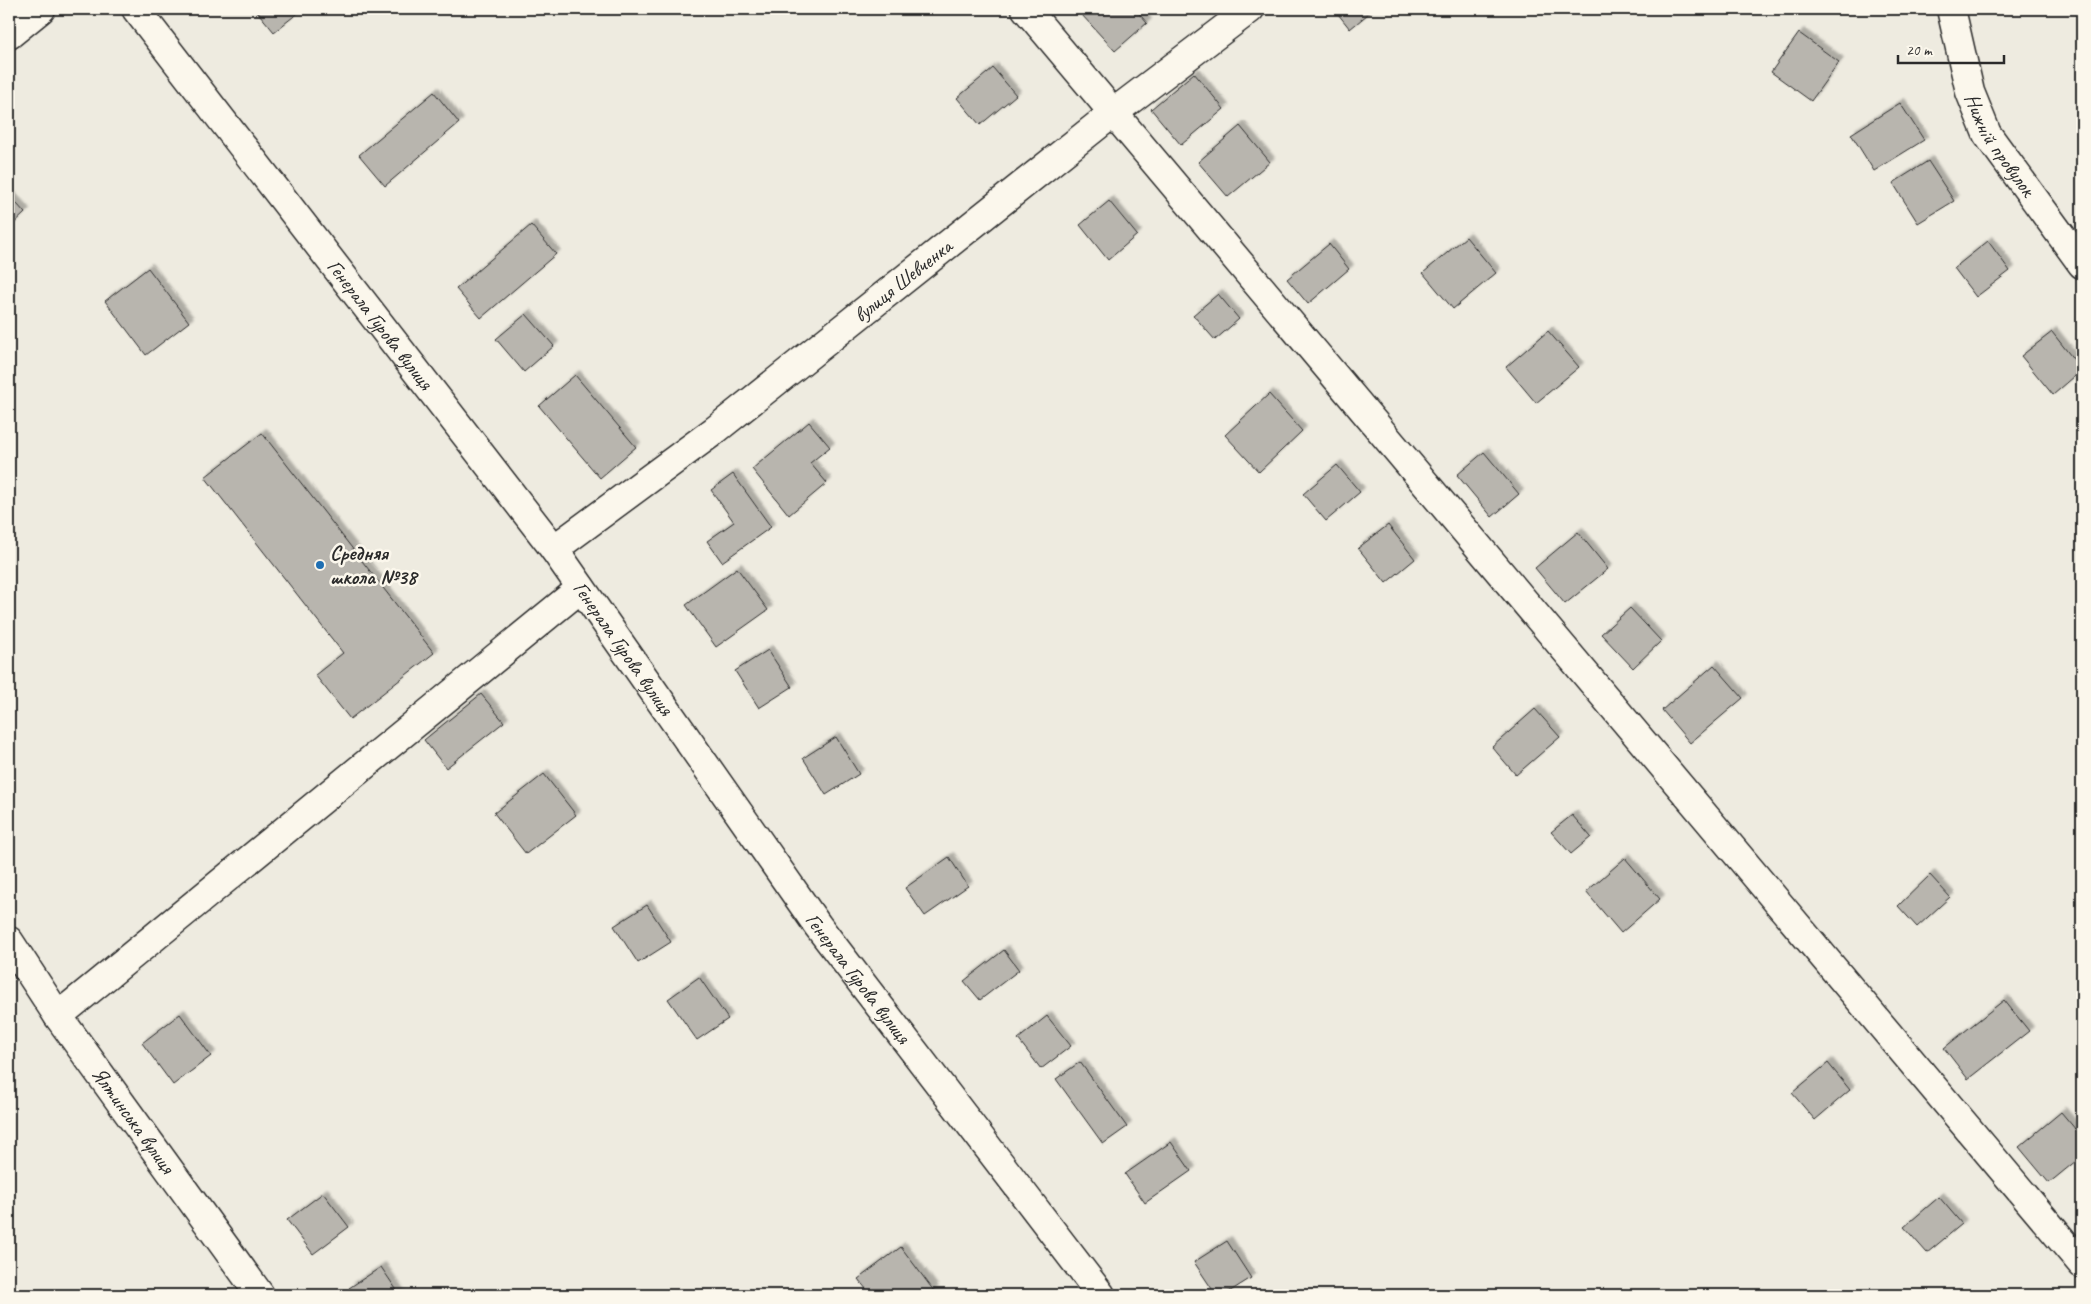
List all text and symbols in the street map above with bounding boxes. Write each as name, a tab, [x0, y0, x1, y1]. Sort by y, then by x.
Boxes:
scale bar	[1898, 32, 2005, 64]
text: 20 m	[1906, 41, 1933, 60]
street label: Нижній провулок	[1959, 89, 2042, 203]
street label: вулиця Шевченка	[848, 232, 959, 328]
street label: Генерала Гурова вулиця	[322, 254, 440, 396]
place label: Средняя школа №38	[330, 540, 419, 590]
marker: Средняя школа №38	[314, 559, 326, 571]
street label: Генерала Гурова вулиця	[567, 576, 680, 722]
street label: Генерала Гурова вулиця	[800, 908, 917, 1050]
street label: Ялтинська вулиця	[86, 1062, 181, 1179]

